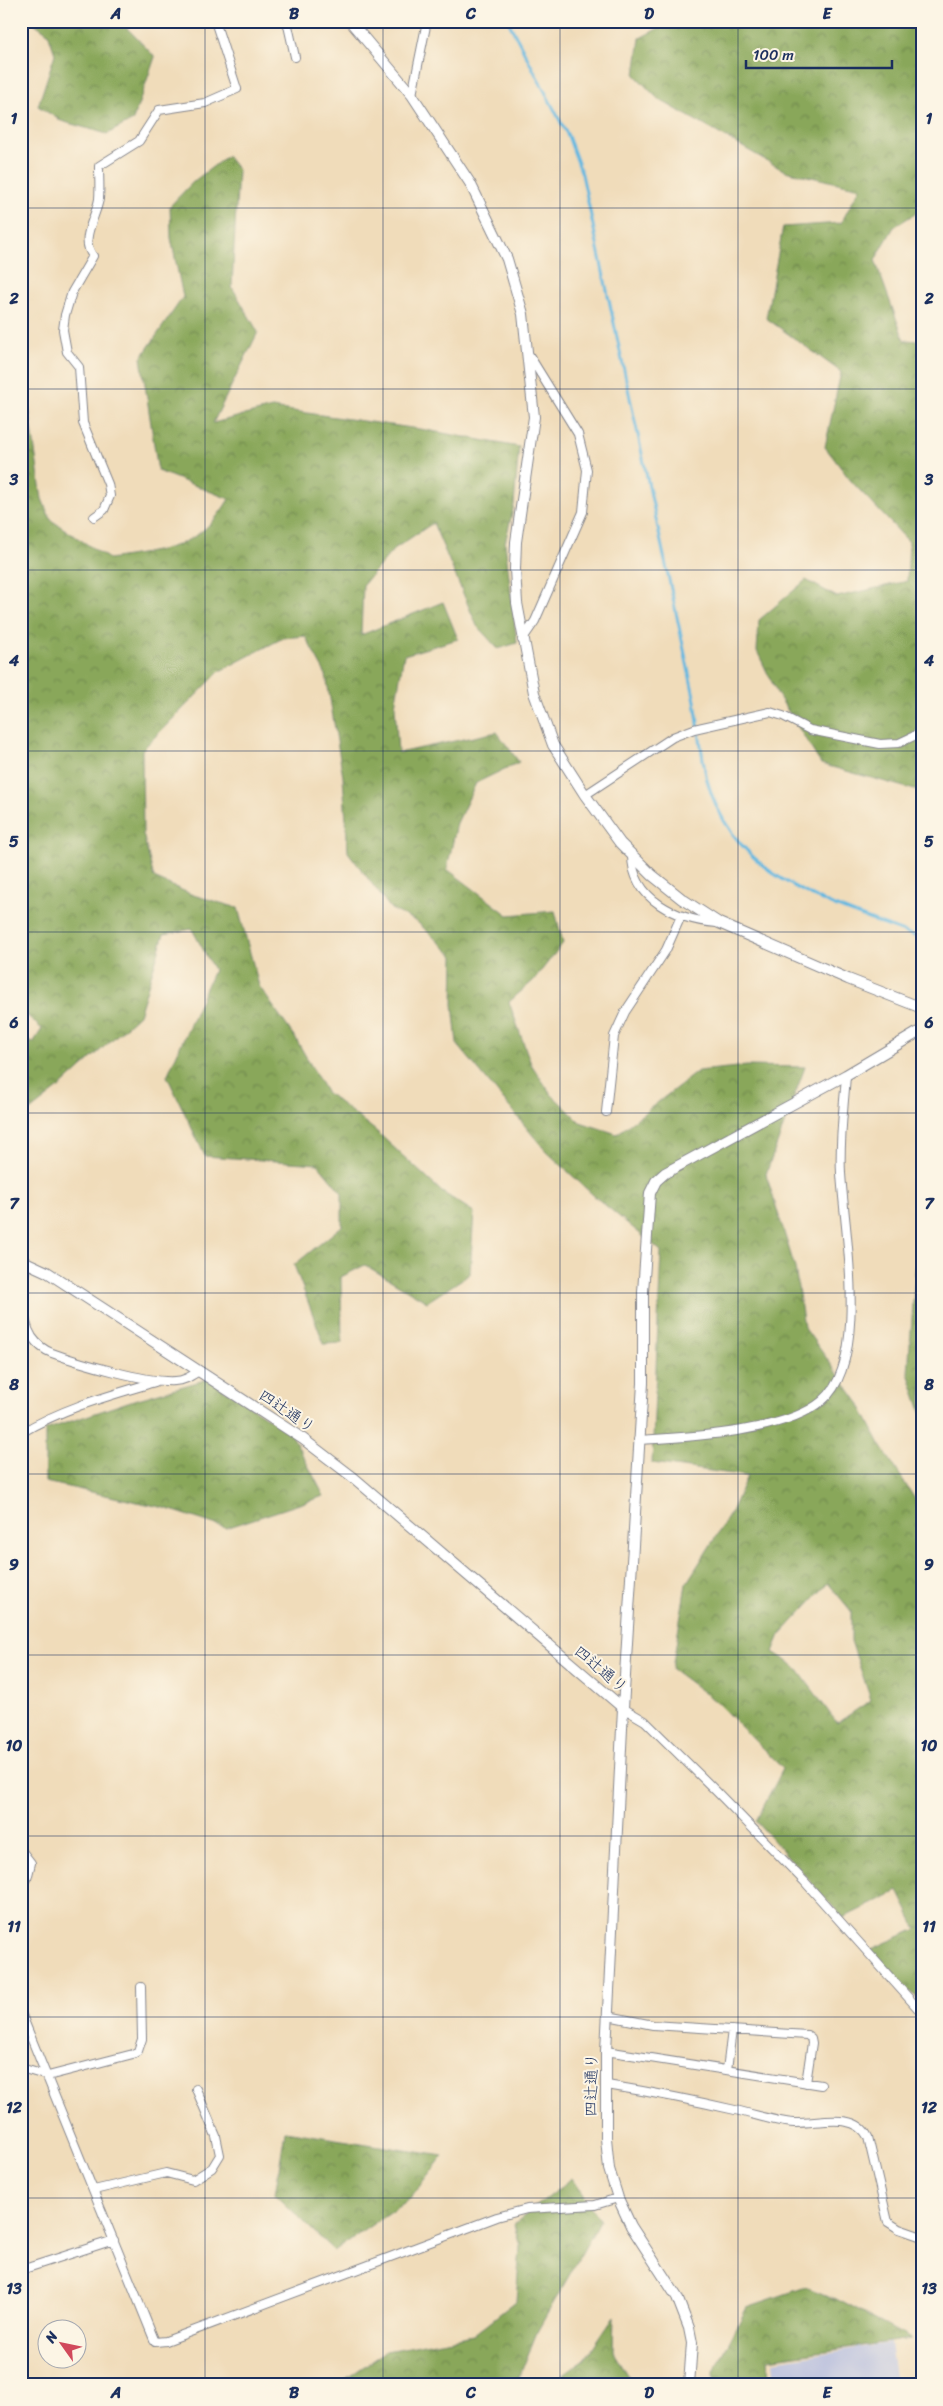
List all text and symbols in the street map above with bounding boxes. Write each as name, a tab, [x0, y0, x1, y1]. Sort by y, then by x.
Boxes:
text: A	[110, 0, 121, 28]
text: B	[289, 0, 300, 28]
text: C	[465, 0, 477, 28]
text: D	[644, 0, 654, 28]
text: E	[823, 0, 833, 28]
scale bar	[746, 38, 892, 70]
text: 100 m	[753, 42, 794, 68]
text: 1	[11, 104, 18, 133]
text: 1	[926, 104, 933, 133]
text: 2	[8, 284, 19, 313]
text: 2	[923, 284, 934, 313]
text: 3	[9, 465, 19, 494]
text: 3	[924, 465, 934, 494]
text: 4	[8, 646, 19, 675]
text: 4	[923, 646, 934, 675]
text: 5	[9, 827, 19, 856]
text: 5	[924, 827, 934, 856]
text: 6	[8, 1008, 19, 1037]
text: 6	[923, 1008, 934, 1037]
text: 7	[9, 1189, 20, 1218]
text: 7	[924, 1189, 935, 1218]
text: 8	[8, 1370, 19, 1399]
text: 8	[923, 1370, 934, 1399]
street label: 四辻通り	[252, 1381, 322, 1441]
text: 9	[9, 1550, 19, 1579]
text: 9	[924, 1550, 934, 1579]
street label: 四辻通り	[567, 1637, 635, 1701]
text: 10	[6, 1731, 22, 1760]
text: 10	[921, 1731, 937, 1760]
text: 11	[7, 1912, 21, 1941]
text: 11	[922, 1912, 936, 1941]
street label: 四辻通り	[576, 2053, 606, 2117]
text: 12	[6, 2093, 23, 2122]
text: 12	[921, 2093, 938, 2122]
text: 13	[6, 2274, 22, 2303]
text: 13	[921, 2274, 937, 2303]
north arrow	[38, 2318, 88, 2368]
text: N	[38, 2326, 65, 2349]
text: A	[110, 2378, 121, 2406]
text: B	[289, 2378, 300, 2406]
text: C	[465, 2378, 477, 2406]
text: D	[644, 2378, 654, 2406]
text: E	[823, 2378, 833, 2406]

